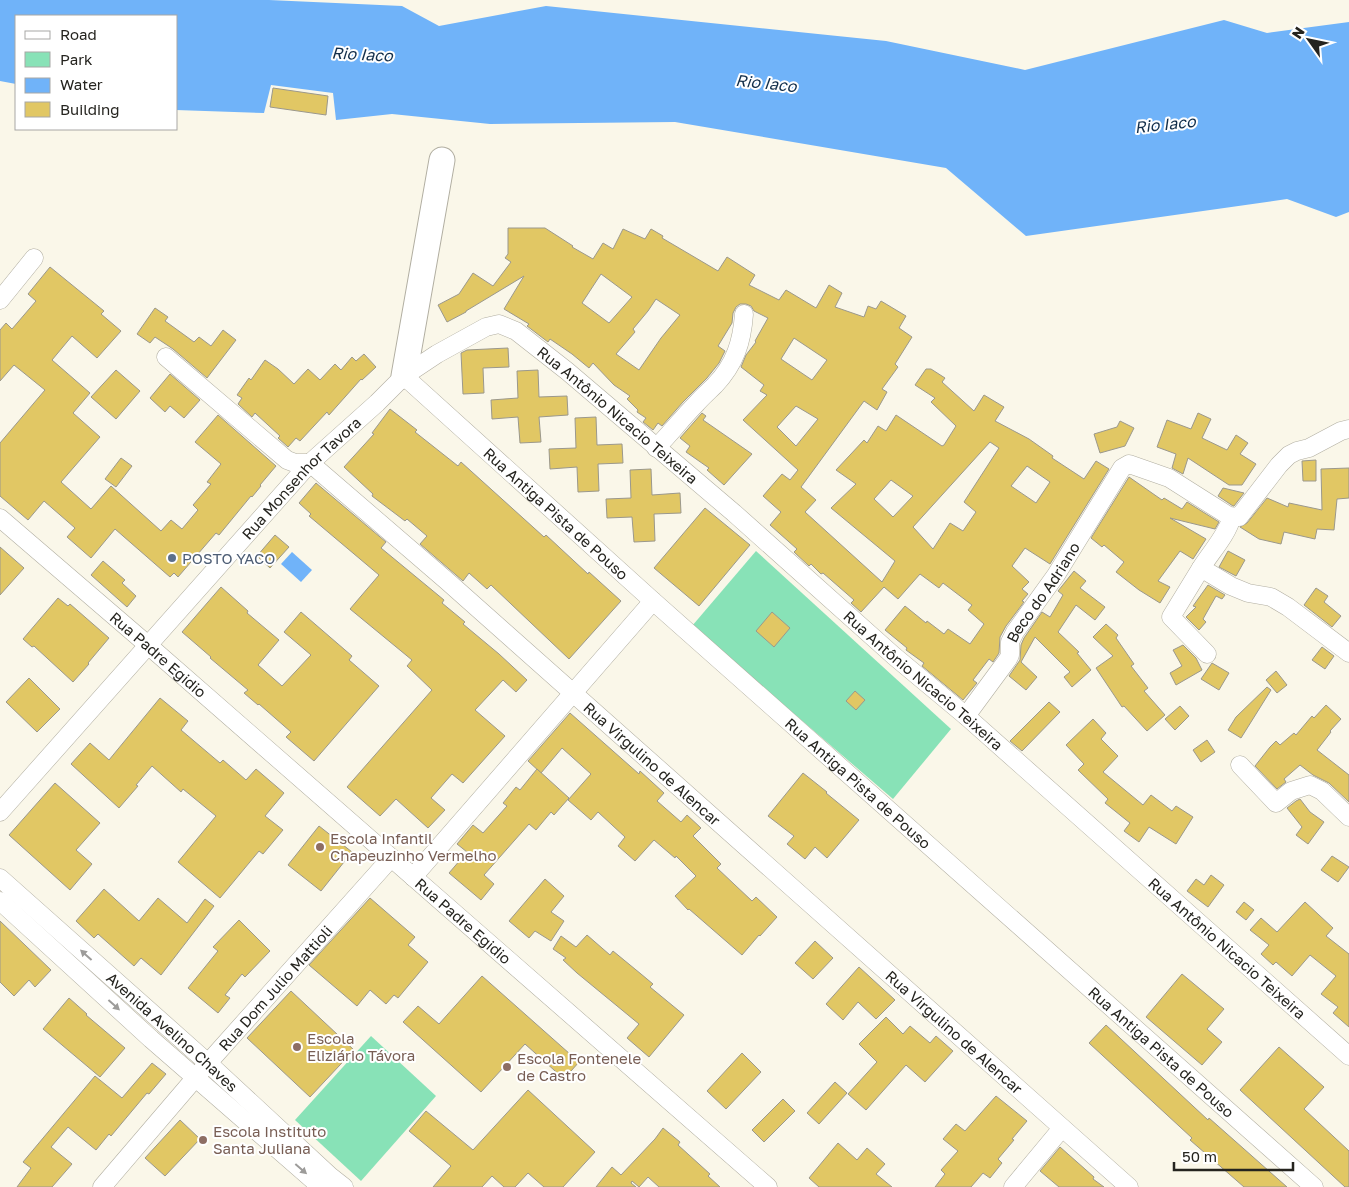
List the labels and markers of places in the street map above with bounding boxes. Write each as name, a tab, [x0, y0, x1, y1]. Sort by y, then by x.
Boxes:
place label: POSTO YACO	[182, 549, 275, 567]
marker: POSTO YACO	[166, 552, 178, 564]
place label: Escola Infantil Chapeuzinho Vermelho	[330, 829, 496, 864]
marker: Escola Infantil Chapeuzinho Vermelho	[314, 841, 326, 853]
place label: Escola Eliziário Távora	[307, 1029, 415, 1064]
marker: Escola Eliziário Távora	[291, 1041, 303, 1053]
place label: Escola Fontenele de Castro	[517, 1049, 641, 1084]
marker: Escola Fontenele de Castro	[501, 1061, 513, 1073]
place label: Escola Instituto Santa Juliana	[213, 1122, 326, 1157]
marker: Escola Instituto Santa Juliana	[197, 1134, 209, 1146]

